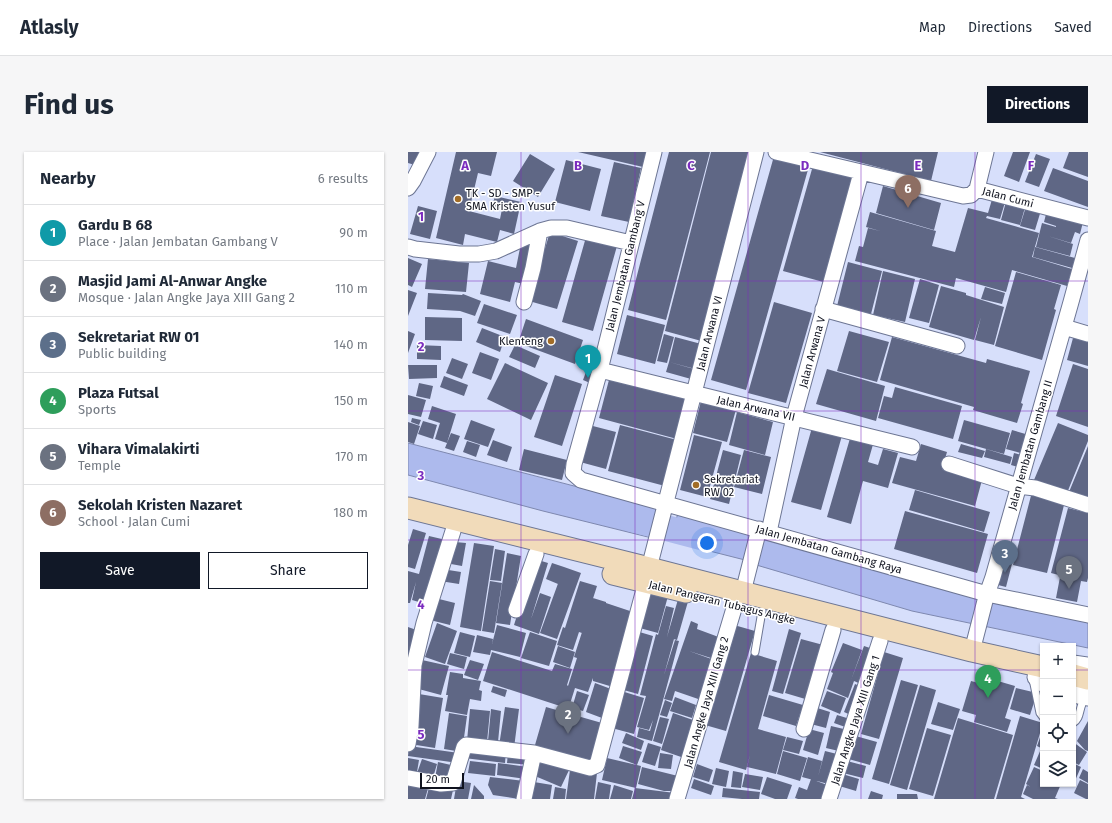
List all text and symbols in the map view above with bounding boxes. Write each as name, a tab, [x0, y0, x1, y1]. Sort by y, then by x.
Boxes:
text: Atlasly	[20, 16, 79, 39]
text: Map	[919, 19, 946, 36]
text: Directions	[968, 19, 1032, 36]
text: Saved	[1054, 19, 1092, 36]
button: Directions	[987, 86, 1088, 123]
text: Find us	[24, 88, 114, 121]
text: A	[460, 158, 469, 173]
text: B	[574, 158, 582, 173]
text: C	[687, 158, 695, 173]
text: D	[801, 158, 810, 173]
text: E	[915, 158, 922, 173]
text: F	[1028, 158, 1035, 173]
text: Nearby	[40, 168, 95, 189]
text: 6 results	[318, 171, 368, 186]
pin: 6	[895, 175, 921, 208]
street label: Jalan Cumi	[981, 184, 1035, 211]
place label: TK - SD - SMP - SMA Kristen Yusuf	[466, 187, 556, 213]
marker: TK - SD - SMP - SMA Kristen Yusuf	[453, 194, 463, 204]
street label: Jalan Jembatan Gambang V	[603, 199, 648, 333]
text: 1	[418, 209, 424, 224]
text: Gardu B 68	[78, 216, 153, 234]
text: 1	[50, 225, 56, 240]
text: 90 m	[339, 225, 368, 240]
text: Place · Jalan Jembatan Gambang V	[78, 234, 278, 249]
text: Masjid Jami Al-Anwar Angke	[78, 272, 267, 290]
text: 2	[50, 281, 56, 296]
text: 110 m	[335, 281, 368, 296]
text: Mosque · Jalan Angke Jaya XIII Gang 2	[78, 290, 295, 305]
street label: Jalan Arwana VI	[694, 294, 725, 372]
street label: Jalan Arwana V	[797, 314, 828, 389]
text: Sekretariat RW 01	[78, 328, 200, 346]
place label: Klenteng	[499, 335, 543, 348]
marker: Klenteng	[546, 336, 556, 346]
text: 3	[50, 337, 56, 352]
text: 140 m	[334, 337, 368, 352]
text: 2	[418, 339, 425, 354]
pin: 1	[575, 345, 601, 378]
text: Public building	[78, 346, 166, 361]
street label: Jalan Jembatan Gambang II	[1006, 379, 1055, 512]
text: Plaza Futsal	[78, 384, 159, 402]
text: 4	[49, 393, 57, 408]
text: 150 m	[334, 393, 368, 408]
street label: Jalan Arwana VII	[715, 393, 796, 424]
text: Sports	[78, 402, 116, 417]
text: Vihara Vimalakirti	[78, 440, 200, 458]
text: 5	[50, 449, 56, 464]
text: 170 m	[335, 449, 368, 464]
text: Temple	[78, 458, 121, 473]
text: 3	[417, 468, 425, 483]
place label: Sekretariat RW 02	[704, 473, 759, 499]
marker: Sekretariat RW 02	[691, 480, 701, 490]
text: Sekolah Kristen Nazaret	[78, 496, 242, 514]
text: 6	[49, 505, 57, 520]
text: 180 m	[333, 505, 368, 520]
text: School · Jalan Cumi	[78, 514, 190, 529]
street label: Jalan Jembatan Gambang Raya	[754, 522, 904, 577]
your location	[697, 533, 717, 553]
pin: 3	[992, 540, 1018, 573]
button: Save	[40, 552, 200, 589]
button: Share	[208, 552, 368, 589]
pin: 5	[1056, 556, 1082, 589]
street label: Jalan Pangeran Tubagus Angke	[647, 578, 797, 627]
text: 4	[417, 597, 425, 612]
street label: Jalan Angke Jaya XIII Gang 2	[681, 635, 731, 769]
map controls	[1040, 643, 1076, 787]
button: +	[1040, 643, 1076, 679]
street label: Jalan Angke Jaya XIII Gang 1	[828, 654, 883, 787]
pin: 4	[975, 665, 1001, 698]
button: −	[1040, 679, 1076, 715]
pin: 2	[555, 701, 581, 734]
button: locate	[1040, 715, 1076, 751]
text: 5	[418, 727, 425, 742]
button: layers	[1040, 751, 1076, 787]
scale bar	[420, 771, 464, 790]
text: 20 m	[426, 773, 450, 786]

